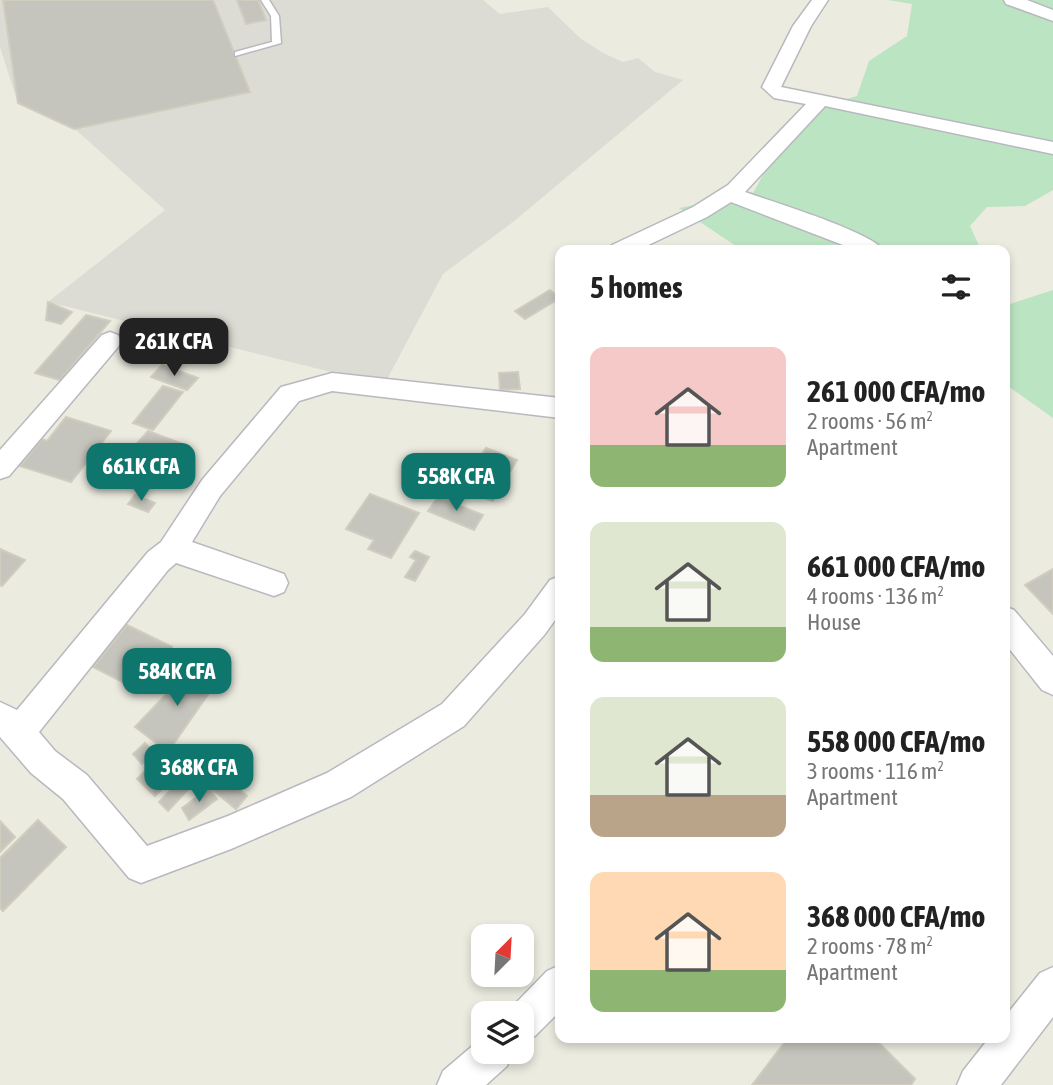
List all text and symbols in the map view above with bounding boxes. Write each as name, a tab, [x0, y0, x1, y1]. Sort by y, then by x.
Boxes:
icon: filters	[937, 268, 975, 306]
text: 5 homes	[590, 270, 683, 304]
pin: 261K CFA	[102, 318, 246, 378]
text: 261K CFA	[135, 328, 213, 354]
text: 261 000 CFA/mo	[807, 374, 985, 408]
icon: home	[646, 375, 730, 459]
text: 2 rooms · 56 m²	[807, 408, 933, 434]
text: Apartment	[807, 434, 898, 460]
pin: 661K CFA	[69, 444, 213, 503]
text: 661K CFA	[102, 453, 180, 479]
pin: 558K CFA	[384, 454, 528, 513]
text: 558K CFA	[417, 463, 495, 489]
text: 661 000 CFA/mo	[807, 549, 985, 583]
icon: home	[646, 550, 730, 634]
text: 4 rooms · 136 m²	[807, 583, 944, 609]
text: House	[807, 609, 861, 635]
pin: 584K CFA	[105, 648, 249, 708]
text: 584K CFA	[138, 658, 216, 684]
text: 558 000 CFA/mo	[807, 724, 985, 758]
icon: home	[646, 725, 730, 809]
pin: 368K CFA	[127, 744, 271, 804]
text: 368K CFA	[160, 754, 238, 780]
text: 3 rooms · 116 m²	[807, 758, 944, 784]
text: Apartment	[807, 784, 898, 810]
text: 368 000 CFA/mo	[807, 899, 985, 933]
icon: home	[646, 900, 730, 984]
north arrow	[471, 924, 534, 987]
map controls	[471, 924, 534, 1064]
text: 2 rooms · 78 m²	[807, 933, 933, 959]
text: Apartment	[807, 959, 898, 985]
button: layers	[471, 1001, 534, 1064]

